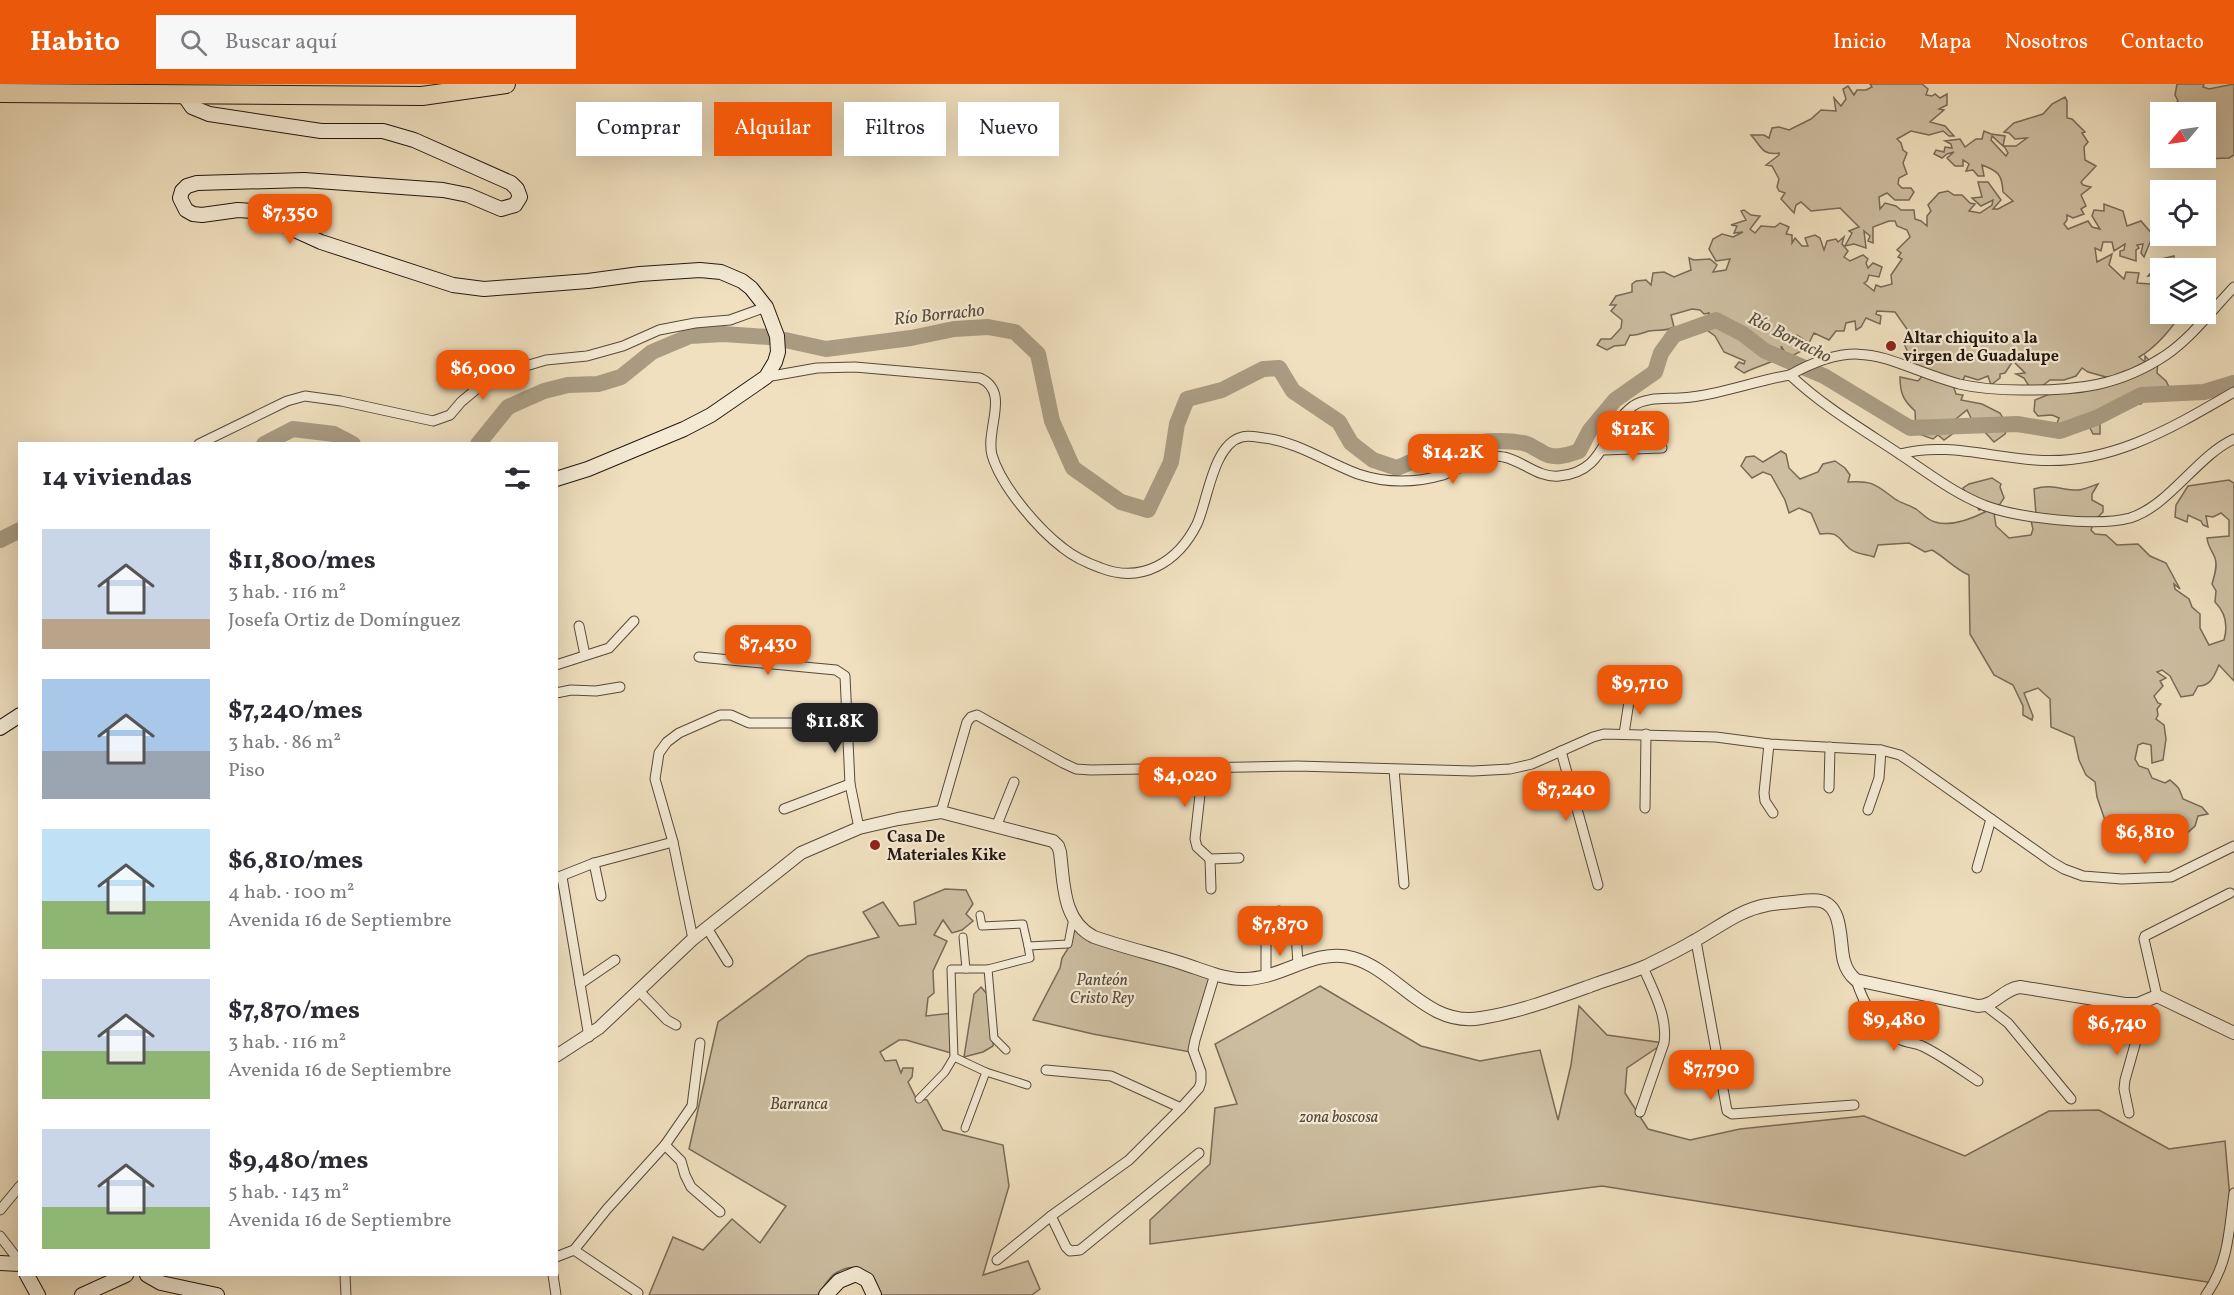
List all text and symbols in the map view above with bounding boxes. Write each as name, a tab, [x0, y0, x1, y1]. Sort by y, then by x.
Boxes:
search box	[156, 15, 576, 69]
text: Habito	[30, 23, 120, 62]
icon: search	[177, 26, 210, 59]
text: Buscar aquí	[225, 27, 337, 58]
text: Inicio	[1833, 28, 1886, 57]
text: Mapa	[1919, 28, 1972, 57]
text: Nosotros	[2005, 28, 2088, 57]
text: Contacto	[2121, 28, 2204, 57]
chip: Comprar	[576, 102, 702, 156]
chip: Alquilar	[714, 102, 832, 156]
chip: Filtros	[844, 102, 946, 156]
chip: Nuevo	[958, 102, 1059, 156]
north arrow	[2150, 102, 2216, 168]
map controls	[2150, 102, 2216, 324]
button: locate	[2150, 180, 2216, 246]
pin: $7,350	[241, 194, 339, 245]
text: $7,350	[262, 199, 318, 227]
button: layers	[2150, 258, 2216, 324]
water label: Río Borracho	[892, 298, 986, 333]
water label: Río Borracho	[1743, 306, 1836, 370]
place label: Altar chiquito a la virgen de Guadalupe	[1903, 328, 2059, 368]
marker: Altar chiquito a la virgen de Guadalupe	[1884, 339, 1898, 353]
pin: $6,000	[434, 350, 532, 401]
text: $6,000	[450, 355, 516, 383]
pin: $12K	[1597, 411, 1669, 462]
text: $12K	[1611, 416, 1655, 444]
pin: $14.2K	[1404, 434, 1502, 485]
text: $14.2K	[1422, 439, 1484, 467]
text: 14 viviendas	[42, 460, 192, 496]
icon: filters	[501, 462, 534, 495]
text: $11,800/mes	[228, 543, 376, 579]
icon: home	[90, 553, 162, 625]
text: 3 hab. · 116 m²	[228, 579, 346, 607]
text: Josefa Ortiz de Domínguez	[228, 607, 461, 635]
pin: $7,430	[719, 625, 817, 676]
text: $7,430	[739, 630, 797, 658]
pin: $9,710	[1591, 665, 1689, 716]
text: $9,710	[1611, 670, 1669, 698]
text: $7,240/mes	[228, 693, 363, 729]
icon: home	[90, 703, 162, 775]
pin: $11.8K	[786, 703, 884, 754]
text: $11.8K	[806, 708, 864, 736]
text: 3 hab. · 86 m²	[228, 729, 341, 757]
text: Piso	[228, 757, 265, 785]
pin: $4,020	[1136, 757, 1234, 808]
text: $4,020	[1153, 762, 1217, 790]
pin: $7,240	[1517, 771, 1615, 822]
text: $7,240	[1537, 776, 1595, 804]
pin: $6,810	[2096, 814, 2194, 865]
text: $6,810	[2115, 819, 2175, 847]
place label: Casa De Materiales Kike	[887, 827, 1006, 867]
marker: Casa De Materiales Kike	[868, 838, 882, 852]
text: $6,810/mes	[228, 843, 363, 879]
icon: home	[90, 853, 162, 925]
text: 4 hab. · 100 m²	[228, 879, 355, 907]
pin: $7,870	[1231, 906, 1329, 957]
text: Avenida 16 de Septiembre	[228, 907, 452, 935]
text: $7,870	[1252, 911, 1308, 939]
park label: Panteón Cristo Rey	[1070, 970, 1134, 1010]
text: $7,870/mes	[228, 993, 360, 1029]
pin: $9,480	[1845, 1001, 1943, 1052]
icon: home	[90, 1003, 162, 1075]
pin: $6,740	[2068, 1005, 2166, 1056]
text: $9,480	[1862, 1006, 1926, 1034]
text: $6,740	[2087, 1010, 2147, 1038]
text: 3 hab. · 116 m²	[228, 1029, 346, 1057]
pin: $7,790	[1662, 1050, 1760, 1101]
text: $7,790	[1683, 1055, 1739, 1083]
text: Avenida 16 de Septiembre	[228, 1057, 452, 1085]
park label: Barranca	[770, 1094, 828, 1116]
park label: zona boscosa	[1299, 1107, 1379, 1129]
text: $9,480/mes	[228, 1143, 369, 1179]
icon: home	[90, 1153, 162, 1225]
text: 5 hab. · 143 m²	[228, 1179, 349, 1207]
text: Avenida 16 de Septiembre	[228, 1207, 452, 1235]

